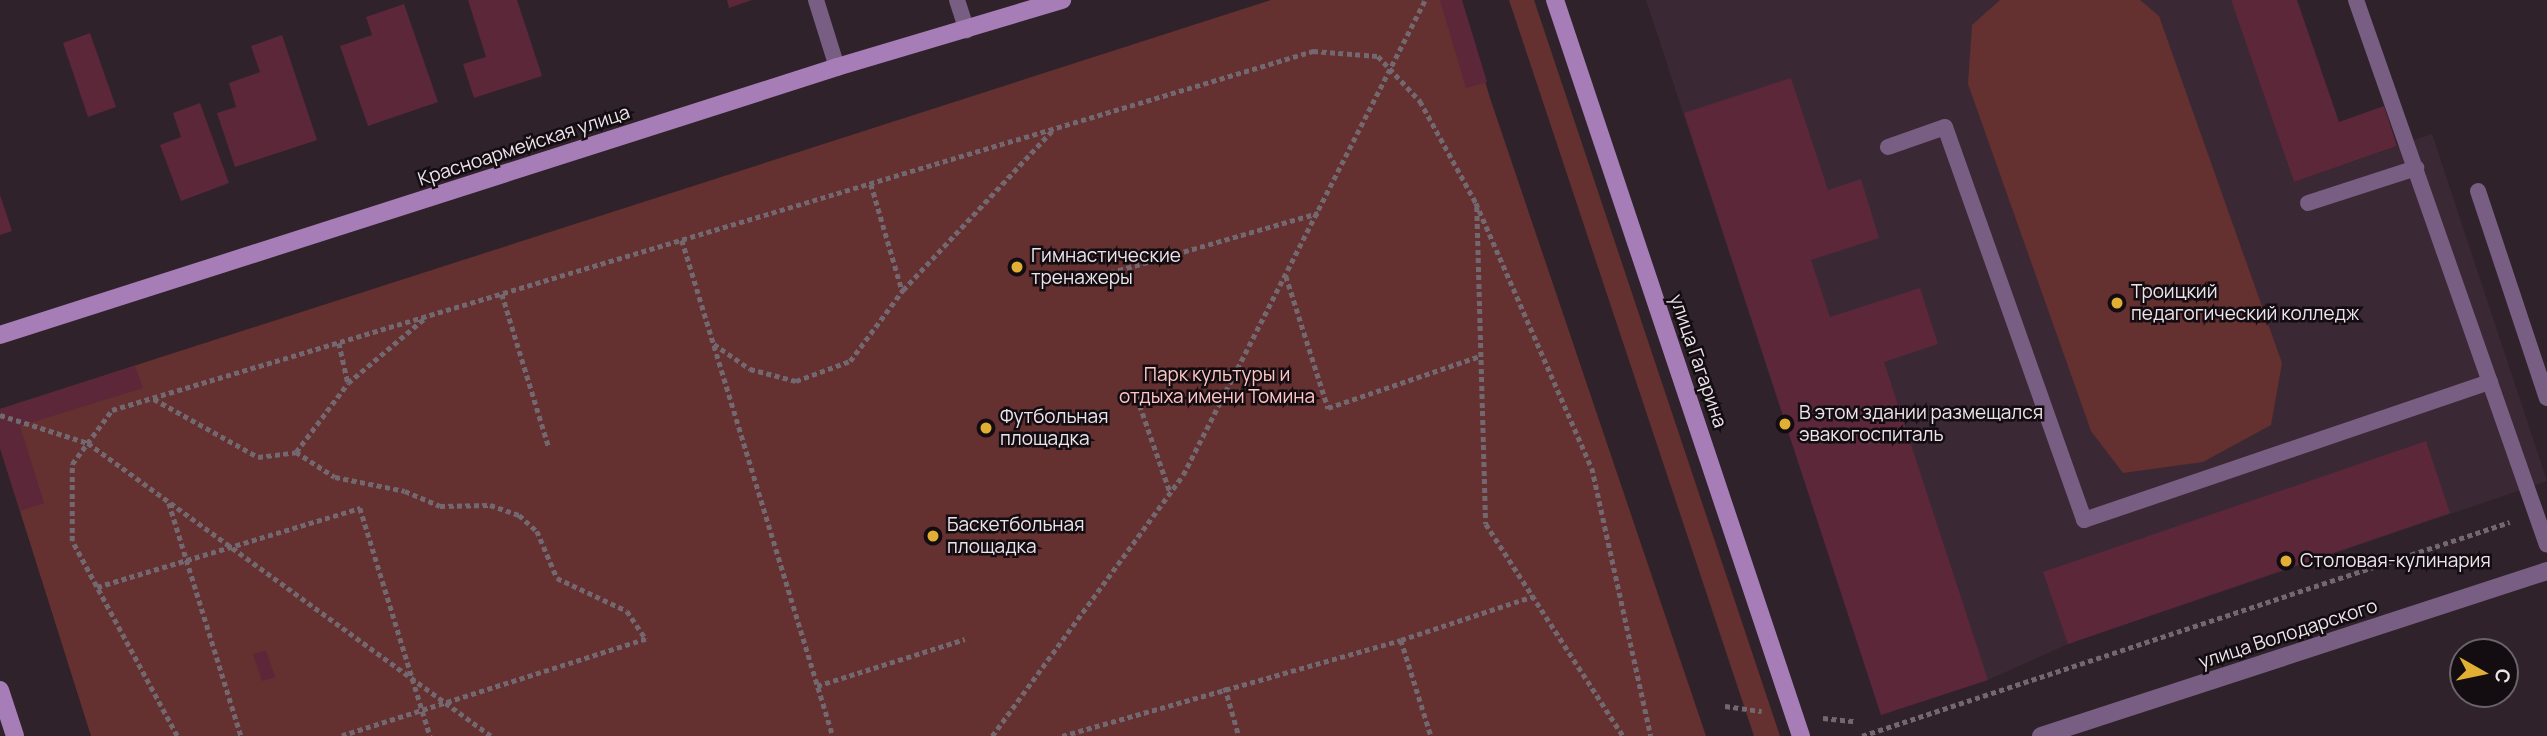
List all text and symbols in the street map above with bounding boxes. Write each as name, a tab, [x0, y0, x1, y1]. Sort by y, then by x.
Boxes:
street label: Красноармейская улица	[415, 101, 633, 191]
place label: Гимнастические тренажеры	[1031, 245, 1181, 289]
marker: Гимнастические тренажеры	[1009, 259, 1025, 275]
place label: Троицкий педагогический колледж	[2131, 281, 2359, 325]
street label: улица Гагарина	[1664, 291, 1732, 431]
marker: Троицкий педагогический колледж	[2109, 295, 2125, 311]
park label: Парк культуры и отдыха имени Томина	[1119, 364, 1315, 408]
place label: В этом здании размещался эвакогоспиталь	[1799, 402, 2043, 446]
place label: Футбольная площадка	[1000, 406, 1109, 450]
marker: В этом здании размещался эвакогоспиталь	[1777, 416, 1793, 432]
marker: Футбольная площадка	[978, 420, 994, 436]
place label: Баскетбольная площадка	[947, 514, 1085, 558]
marker: Баскетбольная площадка	[925, 528, 941, 544]
place label: Столовая-кулинария	[2300, 550, 2491, 572]
marker: Столовая-кулинария	[2278, 553, 2294, 569]
street label: улица Володарского	[2196, 594, 2380, 674]
north arrow	[2449, 638, 2519, 708]
text: С	[2489, 667, 2517, 685]

